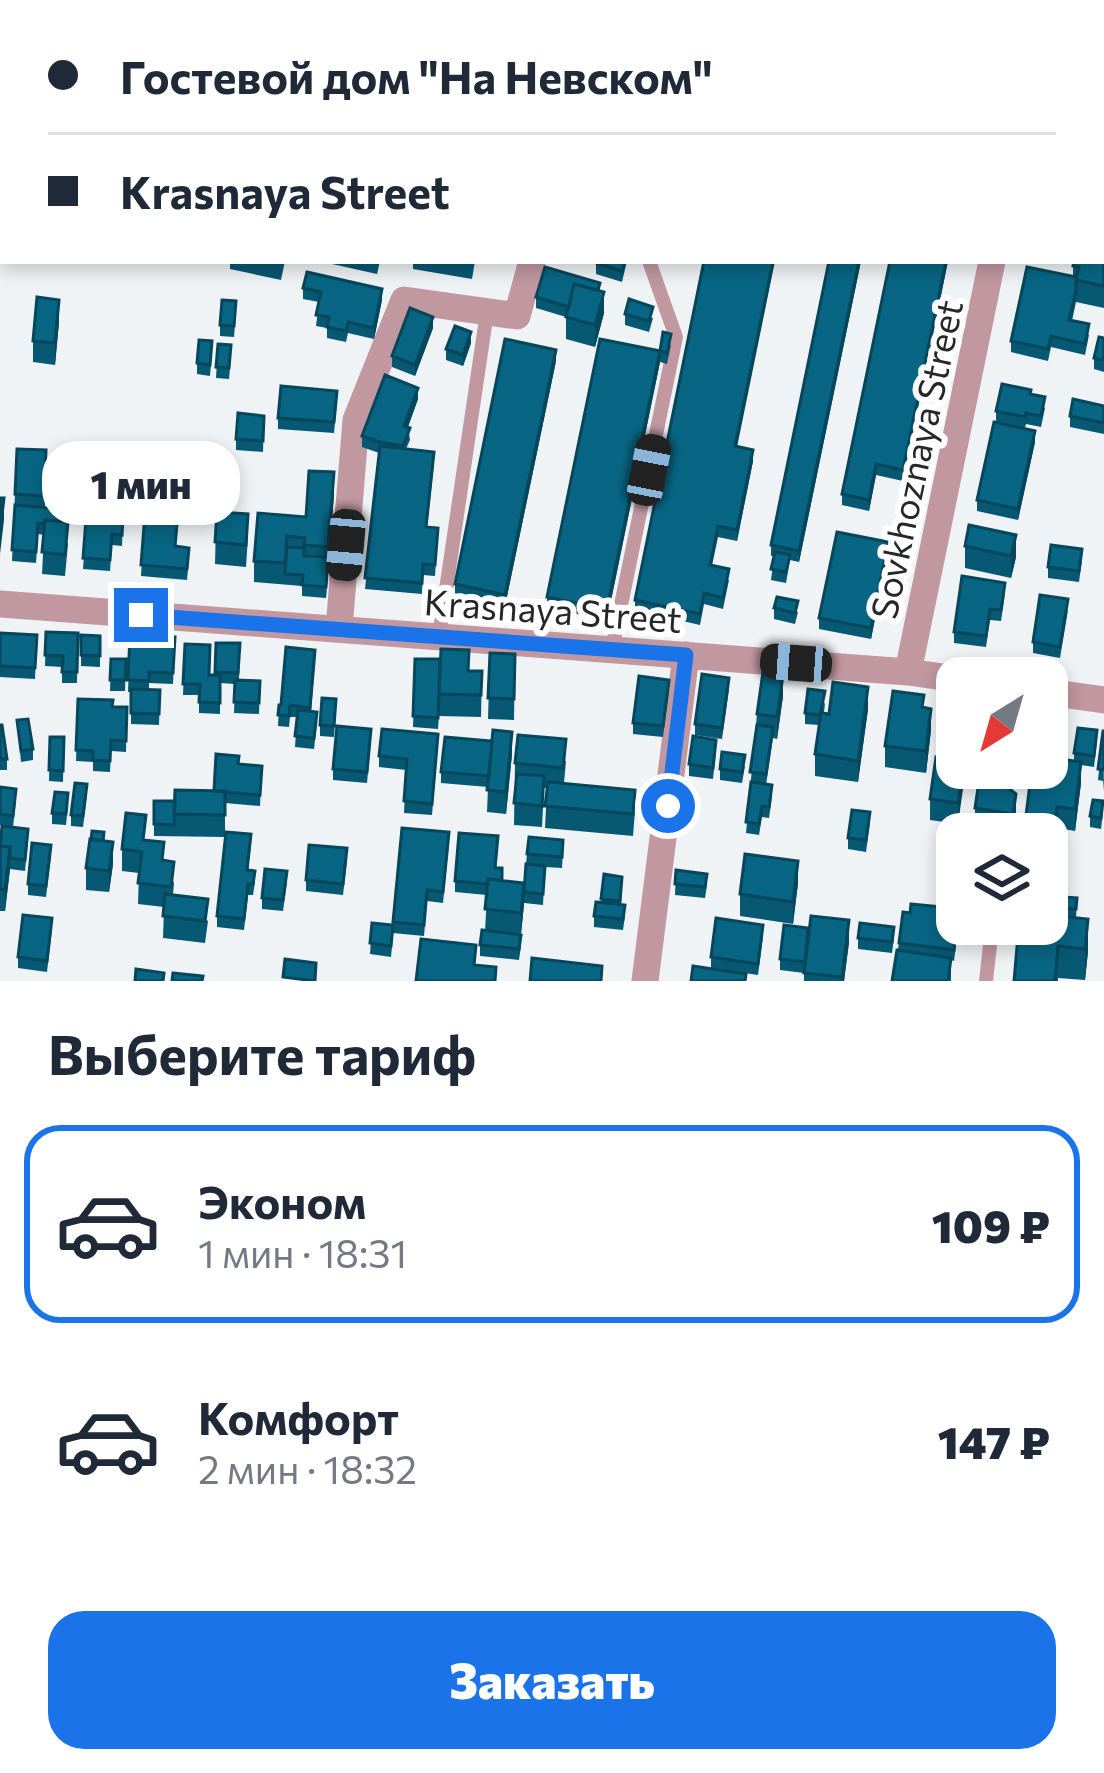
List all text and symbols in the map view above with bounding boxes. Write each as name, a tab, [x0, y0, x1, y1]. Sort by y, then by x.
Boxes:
text: Гостевой дом "На Невском"	[120, 48, 713, 103]
text: Krasnaya Street	[120, 163, 450, 218]
street label: Sovkhoznaya Street	[860, 296, 970, 622]
car	[624, 431, 674, 509]
callout: 1 мин	[42, 441, 240, 525]
text: 1 мин	[91, 459, 191, 507]
car	[325, 508, 367, 582]
street label: Krasnaya Street	[423, 578, 683, 640]
route end	[114, 588, 168, 642]
car	[759, 643, 833, 683]
north arrow	[936, 657, 1068, 789]
map controls	[936, 657, 1068, 945]
route start	[641, 779, 695, 833]
button: layers	[936, 813, 1068, 945]
text: Выберите тариф	[48, 1020, 476, 1086]
icon: car	[54, 1170, 162, 1278]
text: Эконом	[198, 1173, 366, 1228]
text: 109 ₽	[932, 1197, 1050, 1252]
text: 1 мин · 18:31	[198, 1228, 407, 1276]
icon: car	[54, 1386, 162, 1494]
text: Комфорт	[198, 1389, 399, 1444]
text: 147 ₽	[938, 1413, 1050, 1468]
text: 2 мин · 18:32	[198, 1444, 417, 1492]
button: Заказать	[48, 1611, 1056, 1749]

